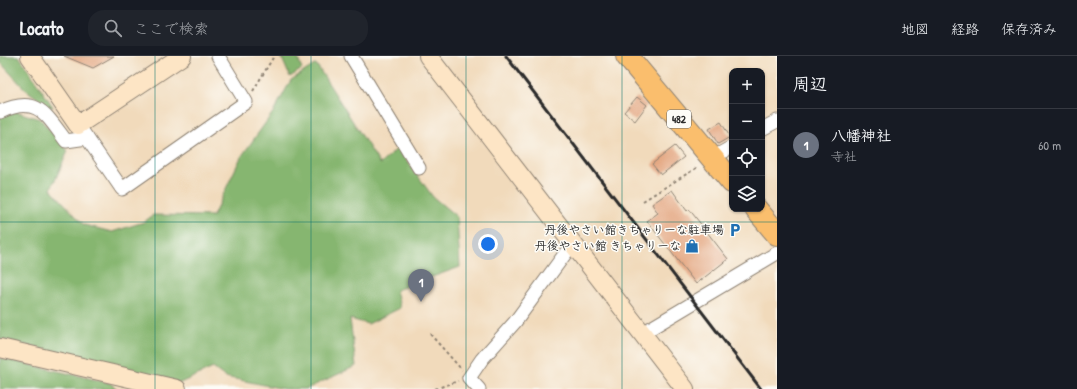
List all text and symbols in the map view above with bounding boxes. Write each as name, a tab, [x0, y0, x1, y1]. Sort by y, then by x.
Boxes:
search box	[88, 10, 368, 46]
text: Locato	[20, 15, 64, 41]
icon: search	[102, 17, 124, 39]
text: ここで検索	[134, 18, 209, 39]
text: 地図	[901, 19, 929, 38]
text: 経路	[951, 19, 979, 38]
text: 保存済み	[1001, 19, 1057, 38]
map controls	[729, 68, 765, 212]
button: +	[729, 68, 765, 104]
text: 周辺	[793, 72, 827, 95]
button: −	[729, 104, 765, 140]
road number: 482	[667, 110, 691, 128]
text: 八幡神社	[831, 125, 891, 146]
text: 1	[804, 136, 808, 154]
text: 60 m	[1038, 136, 1061, 154]
button: locate	[729, 140, 765, 176]
text: 寺社	[831, 147, 857, 165]
button: layers	[729, 176, 765, 212]
place label: 丹後やさい館きちゃりーな駐車場	[544, 221, 724, 238]
parking icon: 丹後やさい館きちゃりーな駐車場	[727, 222, 743, 238]
your location	[478, 234, 498, 254]
place label: 丹後やさい館 きちゃりーな	[535, 237, 681, 254]
shop icon: 丹後やさい館 きちゃりーな	[684, 238, 700, 254]
pin: 1	[408, 269, 434, 302]

